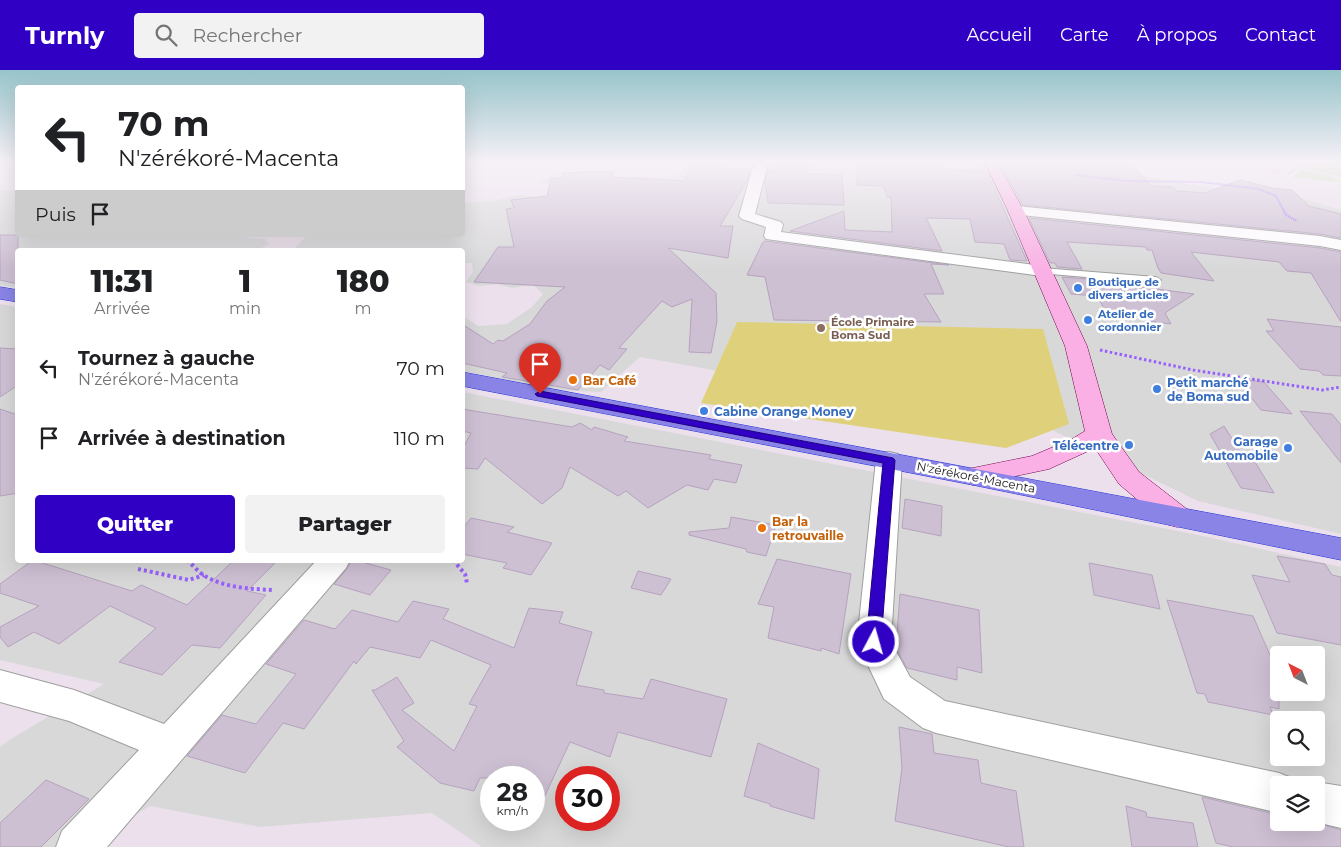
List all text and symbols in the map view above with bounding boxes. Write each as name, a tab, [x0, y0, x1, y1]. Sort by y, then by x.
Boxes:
search box	[134, 13, 484, 58]
text: Turnly	[25, 21, 104, 50]
icon: search	[152, 21, 180, 49]
text: Rechercher	[192, 24, 302, 47]
text: Accueil	[967, 24, 1032, 46]
text: Carte	[1060, 24, 1109, 46]
text: À propos	[1137, 24, 1217, 46]
text: Contact	[1245, 24, 1316, 46]
text: 70 m	[118, 102, 209, 145]
icon: left	[35, 105, 100, 170]
text: N'zérékoré-Macenta	[118, 145, 339, 172]
icon: arrive	[86, 200, 114, 228]
text: Puis	[35, 203, 76, 226]
text: 11:31	[91, 263, 154, 300]
text: 1	[239, 263, 251, 300]
text: 180	[337, 263, 389, 300]
place label: Boutique de divers articles	[1088, 275, 1168, 302]
marker: Boutique de divers articles	[1072, 282, 1084, 294]
text: Arrivée	[94, 299, 150, 318]
text: min	[229, 299, 261, 318]
text: m	[355, 299, 372, 318]
place label: Atelier de cordonnier	[1097, 307, 1162, 334]
marker: Atelier de cordonnier	[1082, 314, 1094, 326]
place label: École Primaire Boma Sud	[831, 315, 915, 342]
marker: École Primaire Boma Sud	[815, 322, 827, 334]
pin	[519, 343, 561, 394]
text: Tournez à gauche	[78, 347, 255, 370]
icon: arrive	[526, 350, 554, 378]
icon: left	[35, 354, 63, 382]
text: 70 m	[396, 357, 445, 380]
text: N'zérékoré-Macenta	[78, 370, 239, 389]
place label: Bar Café	[583, 373, 637, 388]
marker: Bar Café	[567, 374, 579, 386]
place label: Petit marché de Boma sud	[1167, 375, 1250, 404]
marker: Petit marché de Boma sud	[1151, 383, 1163, 395]
place label: Cabine Orange Money	[714, 404, 854, 419]
marker: Cabine Orange Money	[698, 405, 710, 417]
icon: arrive	[35, 424, 63, 452]
text: Arrivée à destination	[78, 427, 286, 450]
text: 110 m	[394, 427, 445, 450]
place label: Garage Automobile	[1203, 434, 1278, 463]
place label: Télécentre	[1053, 438, 1119, 453]
marker: Télécentre	[1123, 439, 1135, 451]
marker: Garage Automobile	[1282, 442, 1294, 454]
street label: N'zérékoré-Macenta	[915, 458, 1037, 496]
button: Quitter	[35, 495, 235, 553]
button: Partager	[245, 495, 445, 553]
place label: Bar la retrouvaille	[772, 514, 844, 543]
marker: Bar la retrouvaille	[756, 522, 768, 534]
position arrow	[847, 615, 899, 667]
north arrow	[1270, 646, 1325, 701]
map controls	[1270, 646, 1325, 831]
button: search	[1270, 711, 1325, 766]
speed limit sign: 30	[555, 766, 620, 831]
button: layers	[1270, 776, 1325, 831]
text: 28	[497, 777, 528, 807]
text: km/h	[496, 803, 529, 818]

